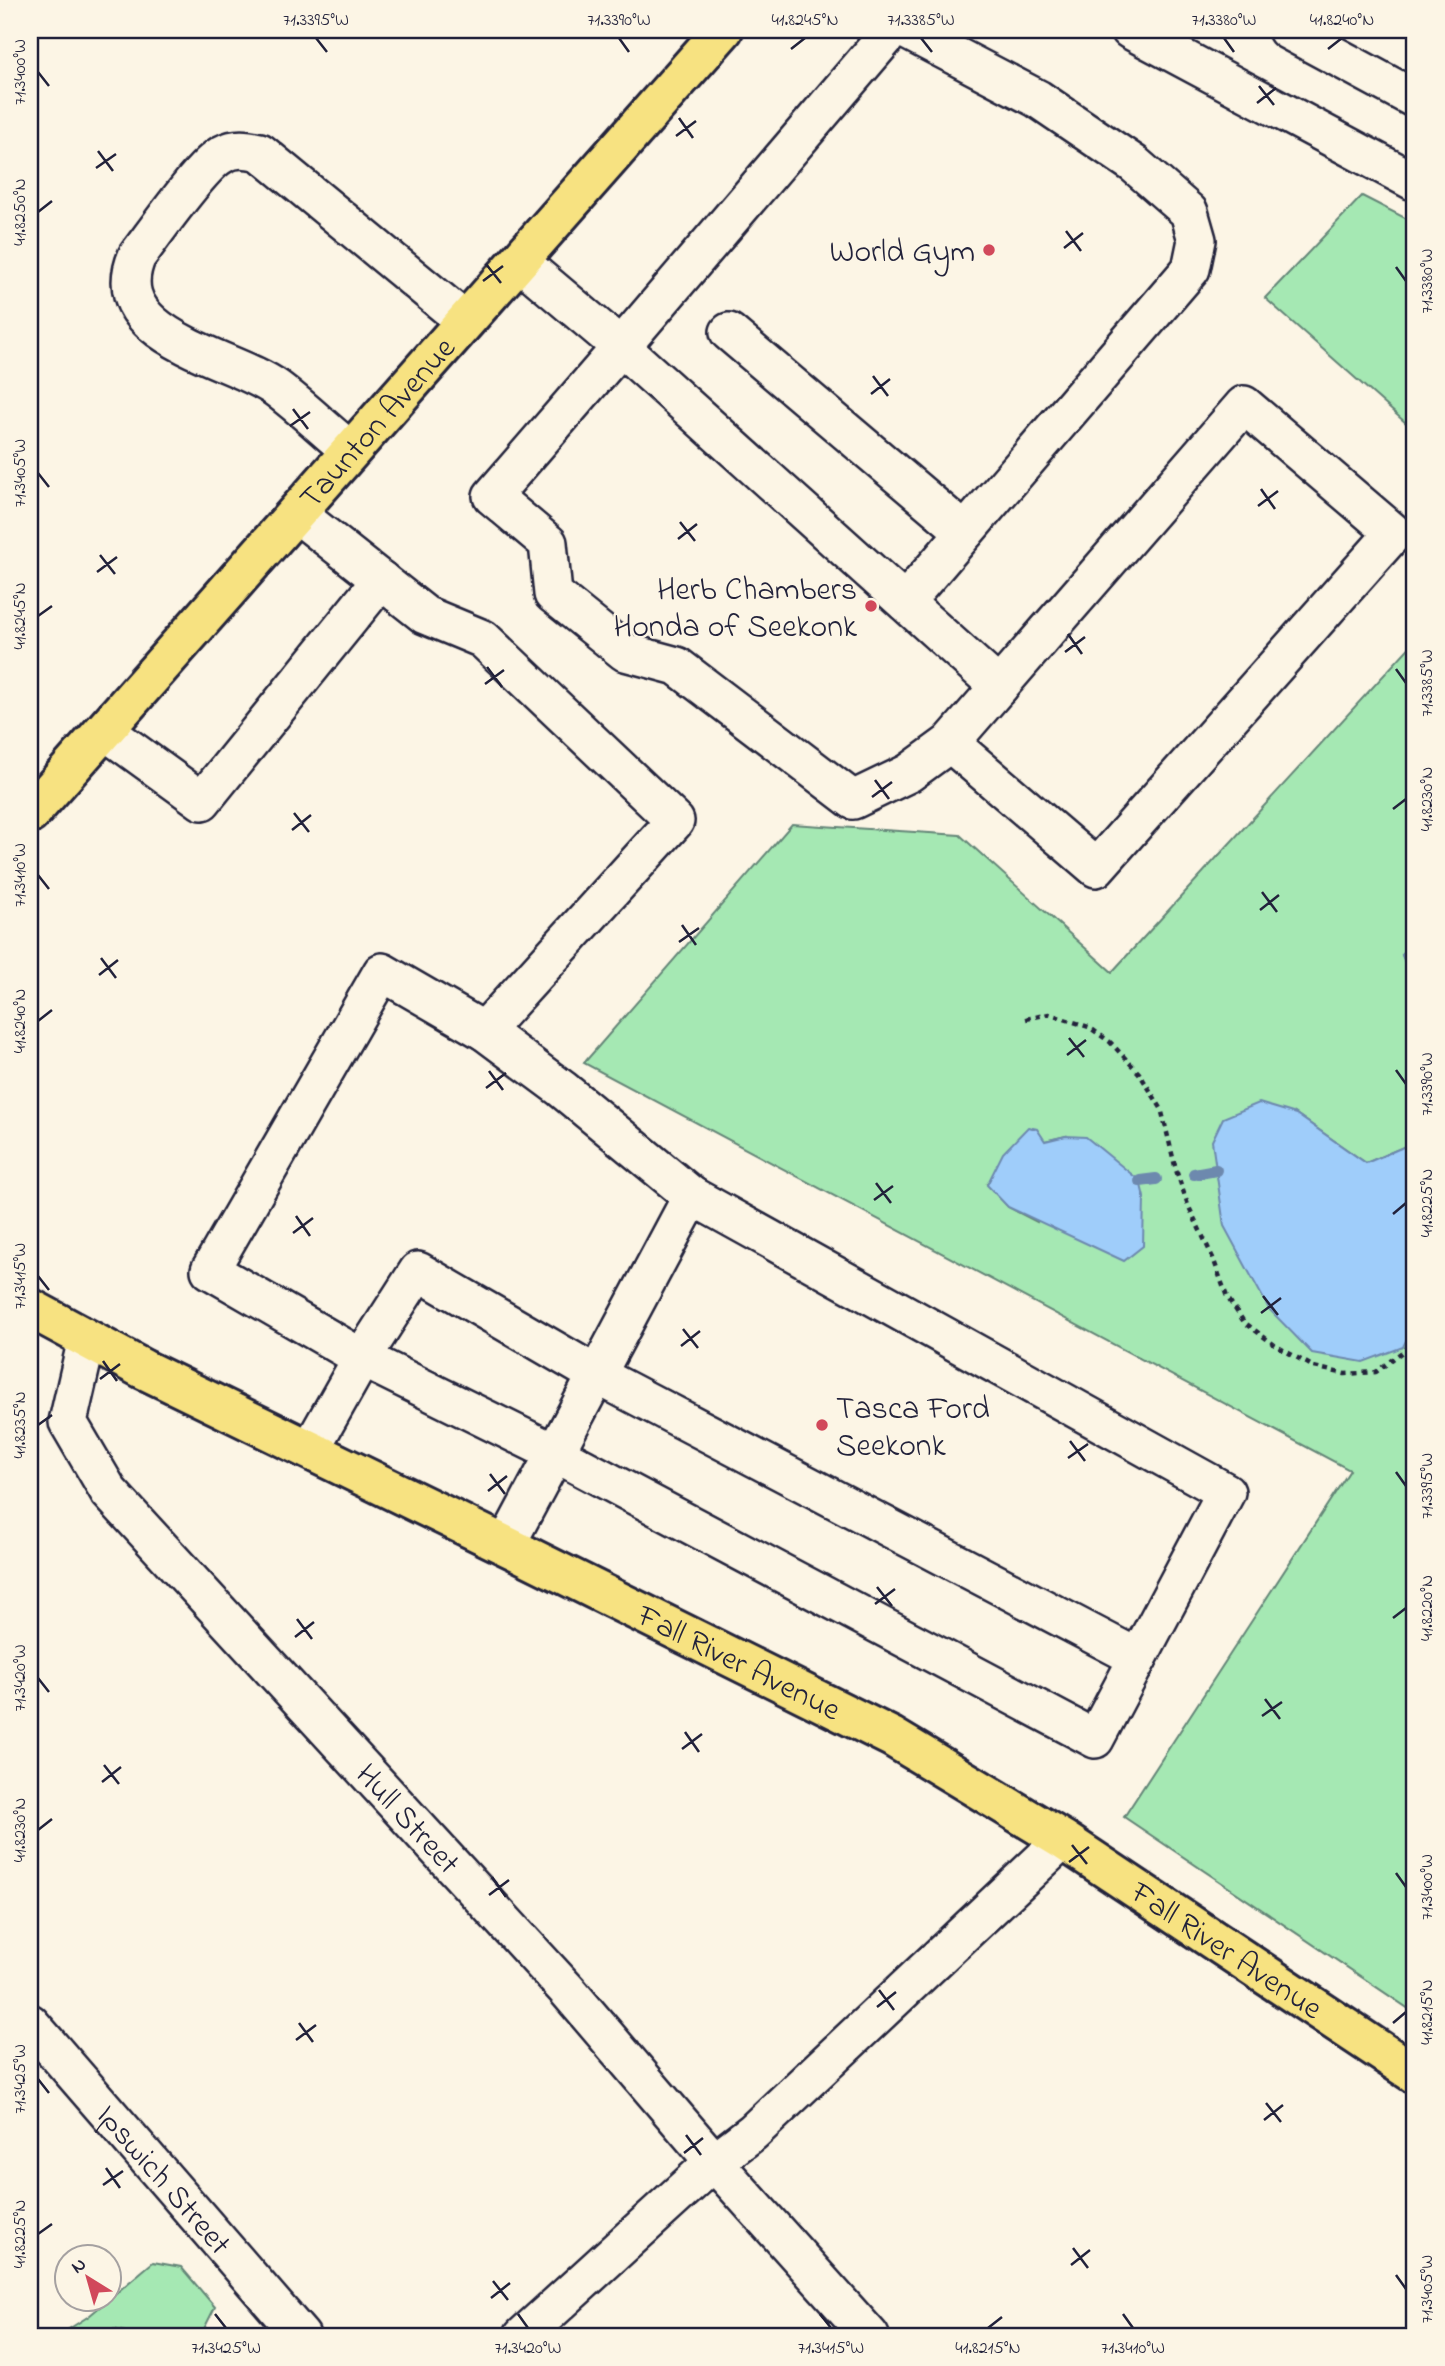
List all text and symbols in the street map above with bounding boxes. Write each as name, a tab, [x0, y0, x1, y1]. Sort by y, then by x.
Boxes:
text: 71.3395°W	[283, 8, 349, 34]
text: 71.3390°W	[587, 8, 651, 34]
text: 41.8245°N	[771, 8, 839, 34]
text: 71.3385°W	[887, 8, 955, 34]
text: 71.3380°W	[1192, 8, 1257, 34]
text: 41.8240°N	[1310, 8, 1374, 34]
text: 71.3400°W	[8, 39, 34, 105]
text: 41.8250°N	[8, 178, 34, 246]
place label: World Gym	[830, 230, 975, 277]
marker: World Gym	[981, 242, 997, 258]
text: 71.3380°W	[1415, 248, 1441, 313]
street label: Taunton Avenue	[290, 327, 469, 521]
text: 71.3405°W	[8, 439, 34, 507]
place label: Herb Chambers Honda of Seekonk	[614, 568, 858, 652]
text: 41.8245°N	[8, 582, 34, 650]
marker: Herb Chambers Honda of Seekonk	[863, 598, 879, 614]
text: 71.3385°W	[1415, 649, 1441, 717]
text: 41.8230°N	[1415, 767, 1441, 831]
text: 71.3410°W	[8, 843, 34, 907]
text: 41.8240°N	[8, 989, 34, 1053]
text: 71.3390°W	[1415, 1052, 1441, 1116]
text: 41.8225°N	[1415, 1169, 1441, 1237]
text: 71.3415°W	[8, 1243, 34, 1309]
place label: Tasca Ford Seekonk	[836, 1387, 990, 1471]
text: 41.8235°N	[8, 1391, 34, 1459]
marker: Tasca Ford Seekonk	[814, 1417, 830, 1433]
text: 71.3395°W	[1415, 1453, 1441, 1519]
text: 41.8220°N	[1415, 1575, 1441, 1641]
street label: Fall River Avenue	[628, 1594, 848, 1735]
text: 71.3420°W	[8, 1644, 34, 1712]
street label: Hull Street	[343, 1754, 470, 1886]
text: 41.8230°N	[8, 1798, 34, 1862]
text: 71.3400°W	[1415, 1854, 1441, 1920]
street label: Fall River Avenue	[1119, 1871, 1331, 2033]
text: 41.8215°N	[1415, 1979, 1441, 2045]
text: 71.3425°W	[8, 2044, 34, 2114]
street label: Ipswich Street	[84, 2095, 241, 2267]
text: 41.8225°N	[8, 2200, 34, 2268]
north arrow	[52, 2244, 122, 2314]
text: N	[66, 2252, 93, 2281]
text: 71.3405°W	[1415, 2255, 1441, 2323]
text: 71.3425°W	[191, 2336, 261, 2362]
text: 71.3420°W	[494, 2336, 562, 2362]
text: 71.3415°W	[798, 2336, 864, 2362]
text: 41.8215°N	[955, 2336, 1021, 2362]
text: 71.3410°W	[1101, 2336, 1165, 2362]

